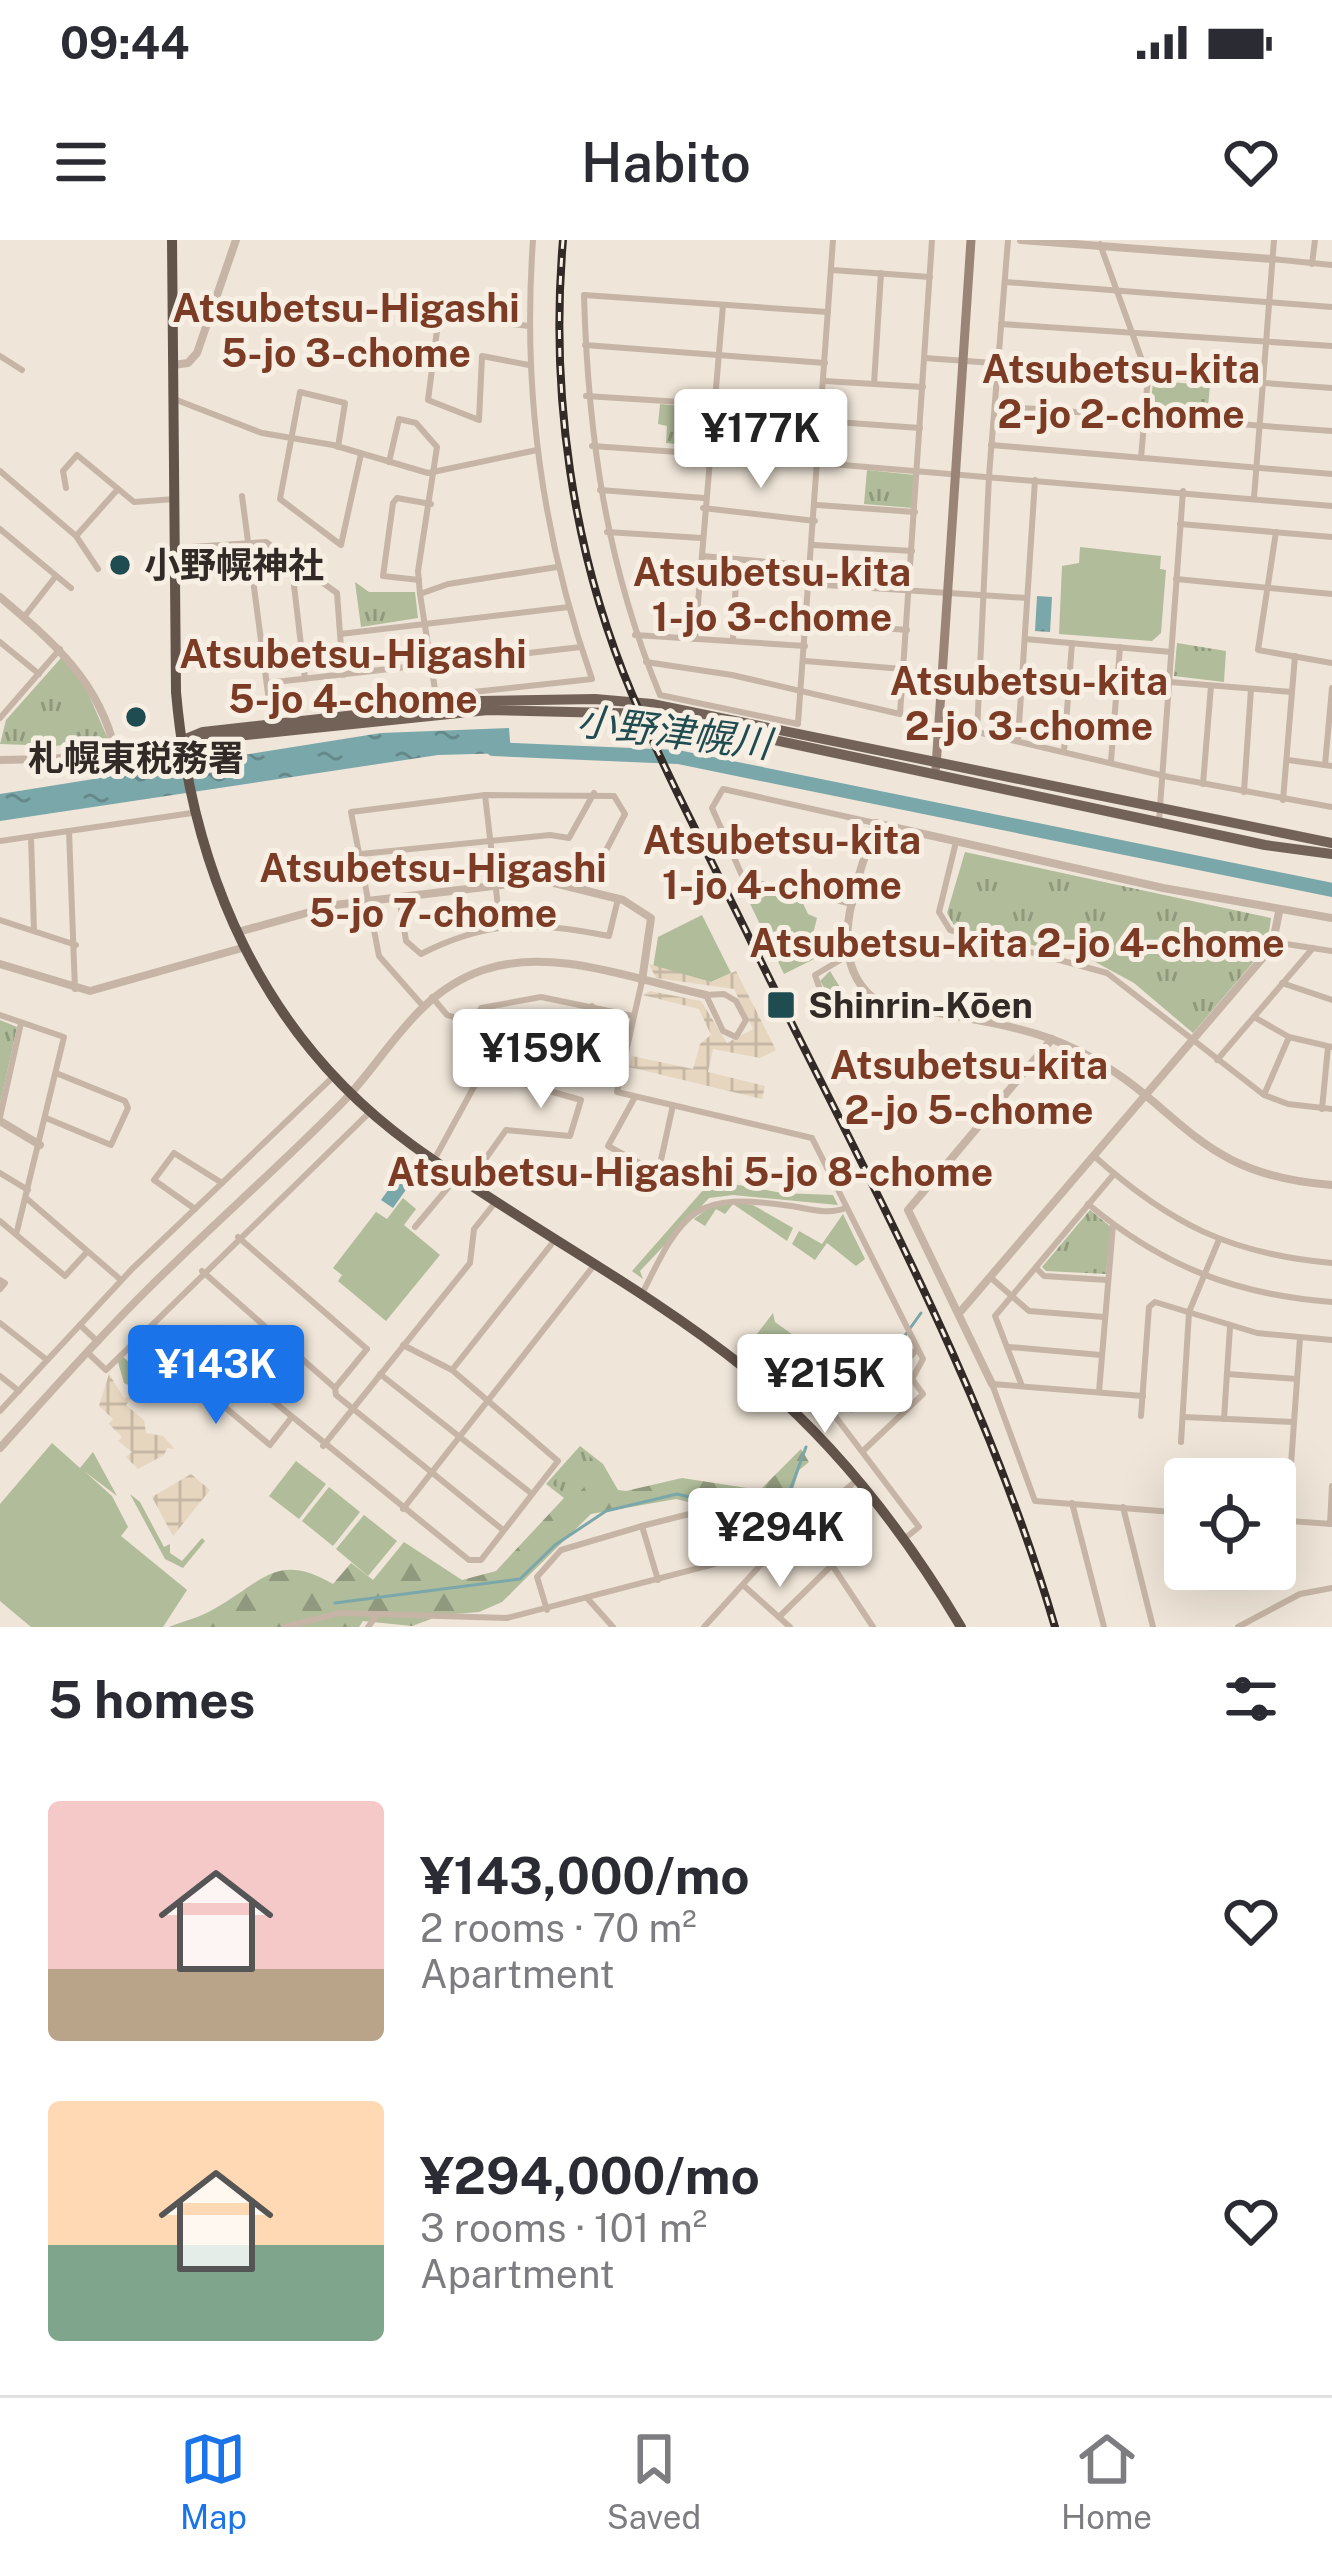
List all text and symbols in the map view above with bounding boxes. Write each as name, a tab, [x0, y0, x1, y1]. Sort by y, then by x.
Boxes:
text: 09:44	[60, 16, 190, 69]
icon: menu	[48, 129, 114, 195]
icon: heart	[1218, 129, 1284, 195]
text: Habito	[581, 131, 751, 194]
district label: Atsubetsu-Higashi 5-jo 3-chome	[172, 285, 520, 376]
district label: Atsubetsu-kita 2-jo 2-chome	[982, 346, 1260, 437]
pin: ¥177K	[677, 389, 845, 491]
text: ¥177K	[701, 405, 821, 451]
place label: 小野幌神社	[144, 544, 324, 586]
district label: Atsubetsu-kita 1-jo 3-chome	[633, 549, 911, 640]
marker: 小野幌神社	[107, 552, 133, 578]
district label: Atsubetsu-Higashi 5-jo 4-chome	[179, 631, 527, 722]
district label: Atsubetsu-kita 2-jo 3-chome	[890, 658, 1168, 749]
water label: 小野津幌川	[574, 697, 778, 767]
marker: 札幌東税務署	[123, 704, 149, 730]
place label: 札幌東税務署	[28, 737, 244, 779]
district label: Atsubetsu-kita 1-jo 4-chome	[643, 817, 921, 908]
district label: Atsubetsu-Higashi 5-jo 7-chome	[259, 845, 607, 936]
district label: Atsubetsu-kita 2-jo 4-chome	[749, 920, 1285, 966]
place label: Shinrin-Kōen	[808, 984, 1033, 1026]
marker: Shinrin-Kōen	[765, 989, 797, 1021]
pin: ¥159K	[457, 1009, 625, 1111]
text: ¥159K	[480, 1025, 602, 1071]
district label: Atsubetsu-kita 2-jo 5-chome	[830, 1042, 1108, 1133]
district label: Atsubetsu-Higashi 5-jo 8-chome	[387, 1149, 993, 1195]
pin: ¥143K	[132, 1325, 300, 1427]
pin: ¥215K	[741, 1334, 909, 1436]
text: ¥143K	[155, 1341, 277, 1387]
text: ¥215K	[764, 1350, 886, 1396]
map controls	[1164, 1458, 1296, 1590]
button: locate	[1164, 1458, 1296, 1590]
pin: ¥294K	[696, 1488, 864, 1590]
text: ¥294K	[715, 1504, 845, 1550]
icon: filters	[1218, 1666, 1284, 1732]
text: 5 homes	[48, 1670, 255, 1729]
text: ¥143,000/mo	[420, 1846, 750, 1905]
icon: home	[144, 1849, 288, 1993]
icon: heart	[1218, 1888, 1284, 1954]
text: 2 rooms · 70 m²	[420, 1905, 697, 1951]
text: Apartment	[420, 1951, 615, 1997]
text: ¥294,000/mo	[420, 2146, 760, 2205]
icon: home	[144, 2149, 288, 2293]
icon: heart	[1218, 2188, 1284, 2254]
text: 3 rooms · 101 m²	[420, 2205, 707, 2251]
text: Apartment	[420, 2251, 615, 2297]
tab: Map	[180, 2426, 247, 2536]
tab: Saved	[607, 2426, 701, 2536]
tab: Home	[1061, 2426, 1152, 2536]

